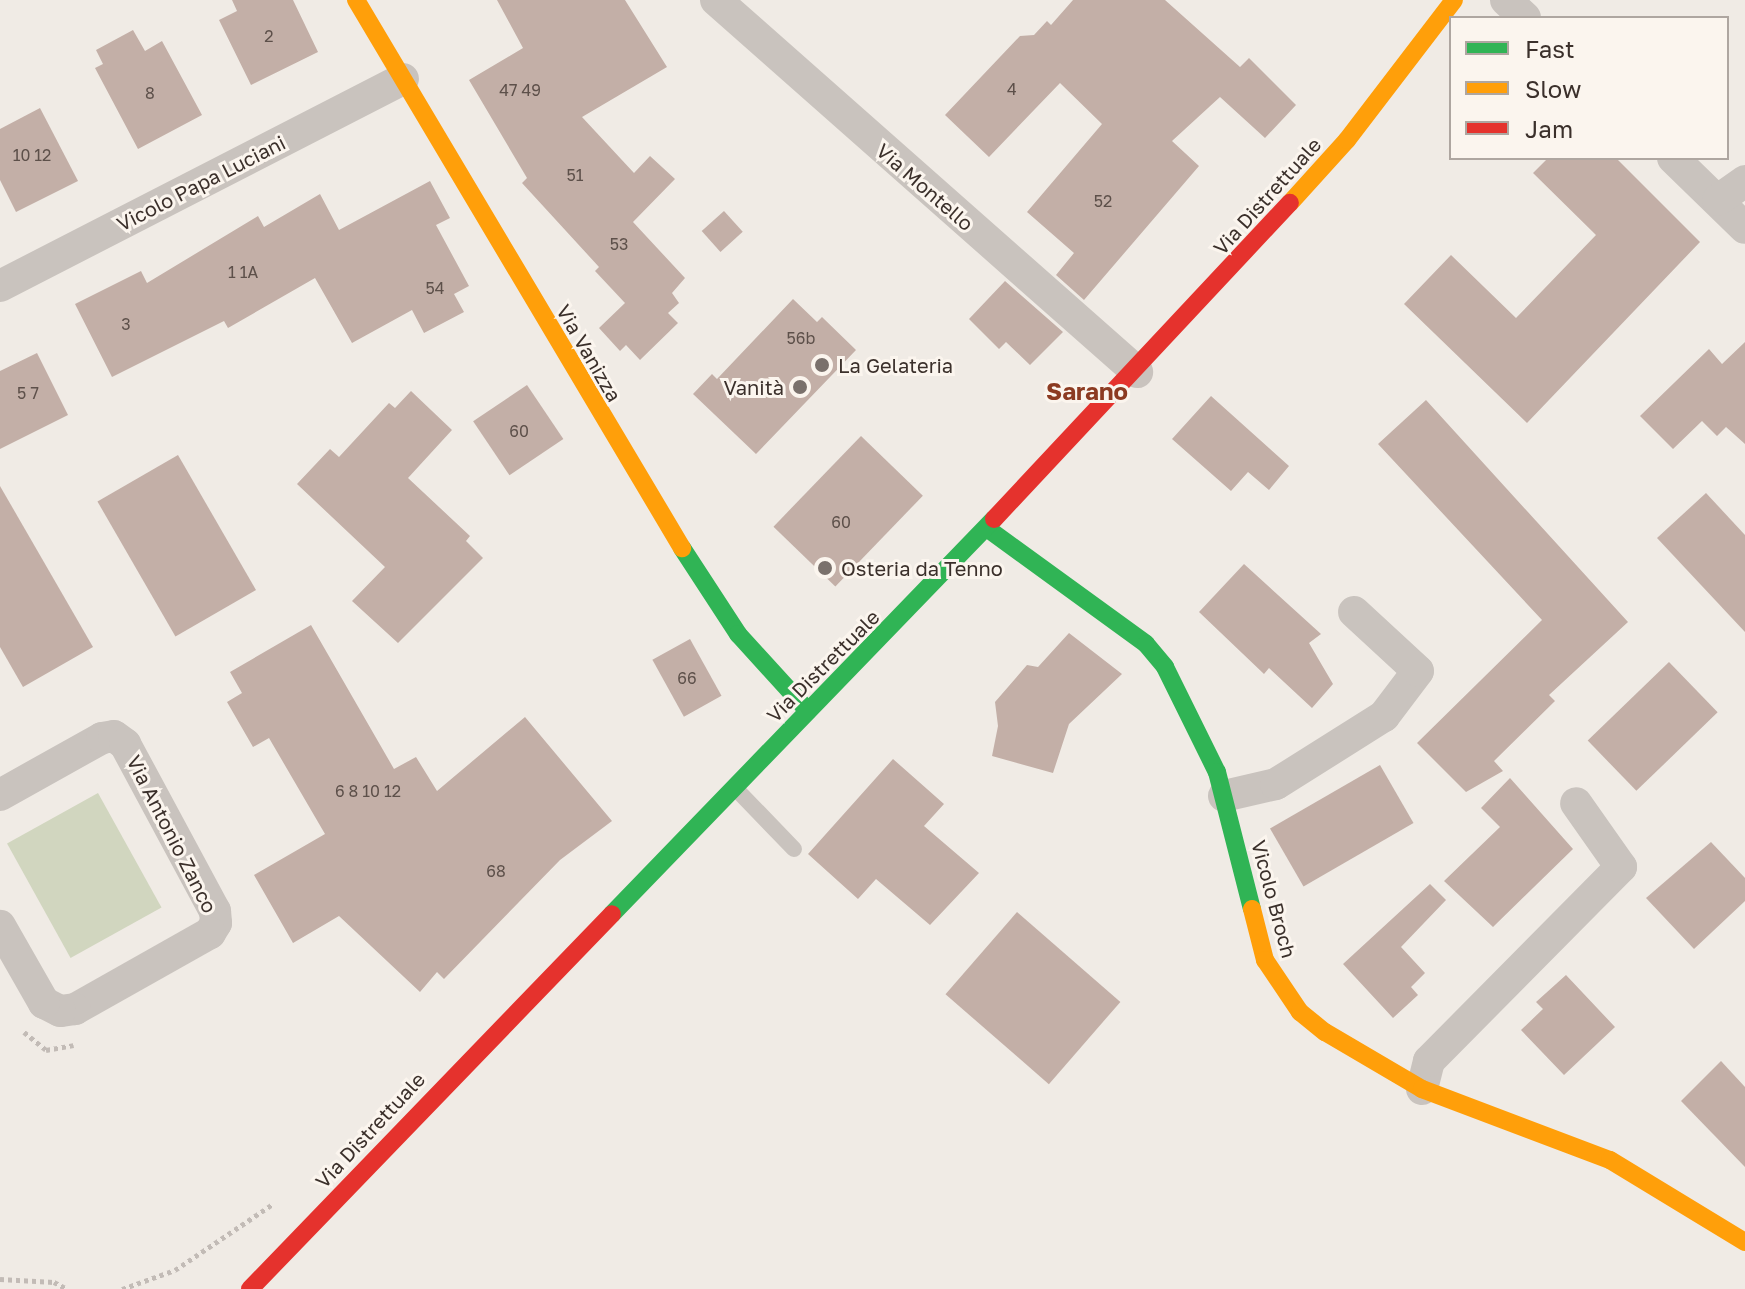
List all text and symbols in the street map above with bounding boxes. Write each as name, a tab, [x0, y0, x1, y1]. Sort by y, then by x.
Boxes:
legend	[1449, 16, 1729, 160]
house number: 2	[264, 26, 274, 46]
text: Fast	[1525, 34, 1575, 63]
text: Slow	[1525, 74, 1581, 103]
house number: 4	[1007, 79, 1017, 99]
house number: 47 49	[499, 80, 541, 100]
house number: 8	[145, 83, 155, 103]
text: Jam	[1525, 114, 1573, 143]
street label: Vicolo Papa Luciani	[113, 130, 289, 236]
street label: Via Distrettuale	[1208, 133, 1326, 259]
street label: Via Montello	[872, 138, 978, 236]
house number: 10 12	[13, 145, 51, 165]
house number: 51	[566, 165, 584, 185]
house number: 52	[1094, 191, 1112, 211]
house number: 53	[610, 234, 628, 254]
house number: 1 1A	[228, 262, 258, 282]
house number: 54	[425, 278, 445, 298]
street label: Via Vanizza	[552, 300, 626, 406]
house number: 3	[121, 314, 131, 334]
house number: 56b	[787, 328, 815, 348]
place label: La Gelateria	[838, 353, 953, 377]
marker: La Gelateria	[813, 356, 831, 374]
place label: Vanità	[724, 375, 784, 399]
district label: Sarano	[1046, 377, 1128, 405]
marker: Vanità	[791, 378, 809, 396]
house number: 5 7	[17, 383, 39, 403]
house number: 60	[509, 421, 529, 441]
house number: 60	[831, 512, 851, 532]
place label: Osteria da Tenno	[841, 556, 1003, 580]
marker: Osteria da Tenno	[816, 559, 834, 577]
street label: Via Distrettuale	[762, 605, 884, 727]
house number: 66	[677, 668, 697, 688]
street label: Via Antonio Zanco	[122, 751, 222, 917]
house number: 6 8 10 12	[335, 781, 401, 801]
street label: Vicolo Broch	[1247, 837, 1301, 961]
house number: 68	[486, 861, 506, 881]
street label: Via Distrettuale	[310, 1067, 430, 1193]

